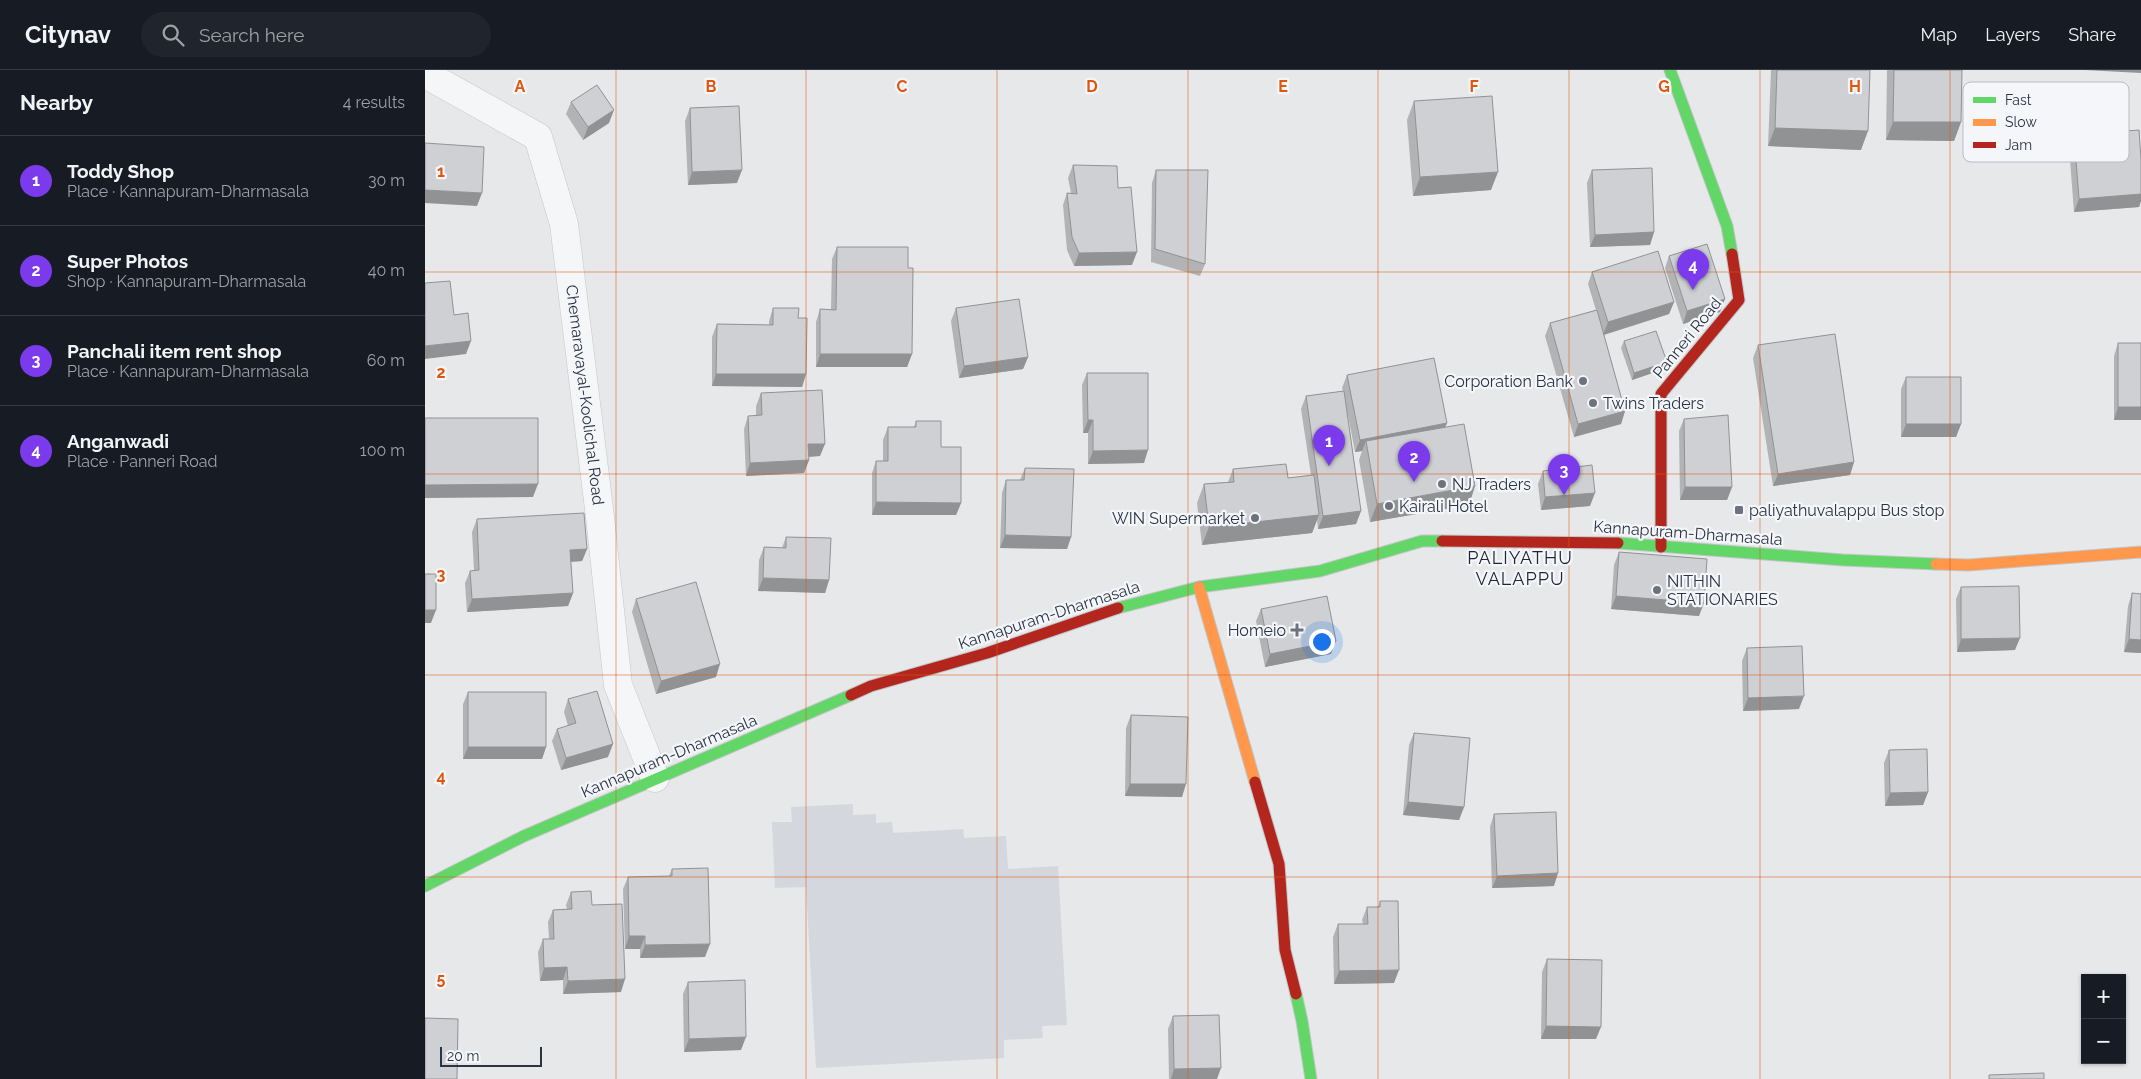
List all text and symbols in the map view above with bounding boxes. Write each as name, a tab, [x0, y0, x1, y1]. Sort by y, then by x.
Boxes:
search box	[141, 12, 491, 57]
text: Citynav	[25, 20, 111, 49]
icon: search	[159, 21, 187, 49]
text: Search here	[199, 24, 304, 46]
text: Map	[1921, 24, 1957, 45]
text: Layers	[1985, 24, 2040, 45]
text: Share	[2068, 24, 2116, 45]
text: A	[515, 77, 526, 96]
text: B	[706, 77, 717, 96]
text: C	[897, 77, 908, 96]
text: D	[1086, 77, 1098, 96]
text: E	[1278, 77, 1288, 96]
text: F	[1469, 77, 1479, 96]
text: G	[1658, 77, 1670, 96]
text: H	[1849, 77, 1861, 96]
legend	[1963, 82, 2129, 162]
text: Nearby	[20, 90, 93, 115]
text: Fast	[2005, 92, 2032, 108]
text: 4 results	[343, 93, 405, 112]
text: Slow	[2005, 114, 2037, 130]
text: Jam	[2005, 137, 2032, 153]
text: Toddy Shop	[67, 160, 174, 182]
text: 1	[437, 162, 445, 181]
text: 1	[32, 171, 40, 190]
text: 30 m	[368, 171, 405, 190]
text: Place · Kannapuram-Dharmasala	[67, 182, 309, 201]
pin: 4	[1677, 249, 1709, 290]
text: Super Photos	[67, 250, 188, 272]
text: 2	[31, 261, 41, 280]
text: 40 m	[368, 261, 405, 280]
text: Shop · Kannapuram-Dharmasala	[67, 272, 306, 291]
street label: Chemaravayal-Koolichal Road	[562, 284, 608, 506]
street label: Panneri Road	[1649, 294, 1725, 382]
text: Panchali item rent shop	[67, 340, 282, 362]
text: 3	[32, 351, 40, 370]
text: 60 m	[367, 351, 405, 370]
text: Place · Kannapuram-Dharmasala	[67, 362, 309, 381]
text: 2	[436, 363, 446, 382]
place label: Corporation Bank	[1444, 372, 1574, 391]
marker: Corporation Bank	[1577, 375, 1589, 387]
place label: Twins Traders	[1603, 394, 1704, 413]
marker: Twins Traders	[1587, 397, 1599, 409]
pin: 1	[1313, 425, 1345, 466]
text: Anganwadi	[67, 430, 169, 452]
text: 4	[31, 441, 41, 460]
text: 100 m	[360, 441, 405, 460]
pin: 2	[1398, 441, 1430, 482]
text: Place · Panneri Road	[67, 452, 218, 471]
pin: 3	[1548, 454, 1580, 495]
place label: NJ Traders	[1452, 475, 1531, 494]
marker: NJ Traders	[1436, 478, 1448, 490]
place label: Kairali Hotel	[1399, 497, 1488, 516]
marker: Kairali Hotel	[1383, 500, 1395, 512]
place label: paliyathuvalappu Bus stop	[1749, 501, 1945, 520]
marker: paliyathuvalappu Bus stop	[1733, 504, 1745, 516]
place label: WIN Supermarket	[1112, 509, 1246, 528]
marker: WIN Supermarket	[1249, 512, 1261, 524]
street label: Kannapuram-Dharmasala	[1593, 517, 1783, 549]
district label: PALIYATHU VALAPPU	[1467, 547, 1573, 589]
text: 3	[437, 565, 446, 584]
place label: NITHIN STATIONARIES	[1667, 572, 1778, 609]
street label: Kannapuram-Dharmasala	[956, 577, 1142, 653]
marker: NITHIN STATIONARIES	[1651, 584, 1663, 596]
place label: Homeio	[1228, 621, 1286, 640]
marker: Homeio	[1290, 623, 1304, 637]
your location	[1309, 629, 1335, 655]
street label: Kannapuram-Dharmasala	[578, 710, 760, 802]
text: 4	[436, 767, 446, 786]
text: 5	[437, 969, 446, 988]
map controls	[2081, 974, 2126, 1064]
button: +	[2081, 974, 2126, 1019]
button: −	[2081, 1019, 2126, 1064]
scale bar	[440, 1044, 543, 1067]
text: 20 m	[447, 1048, 479, 1064]

